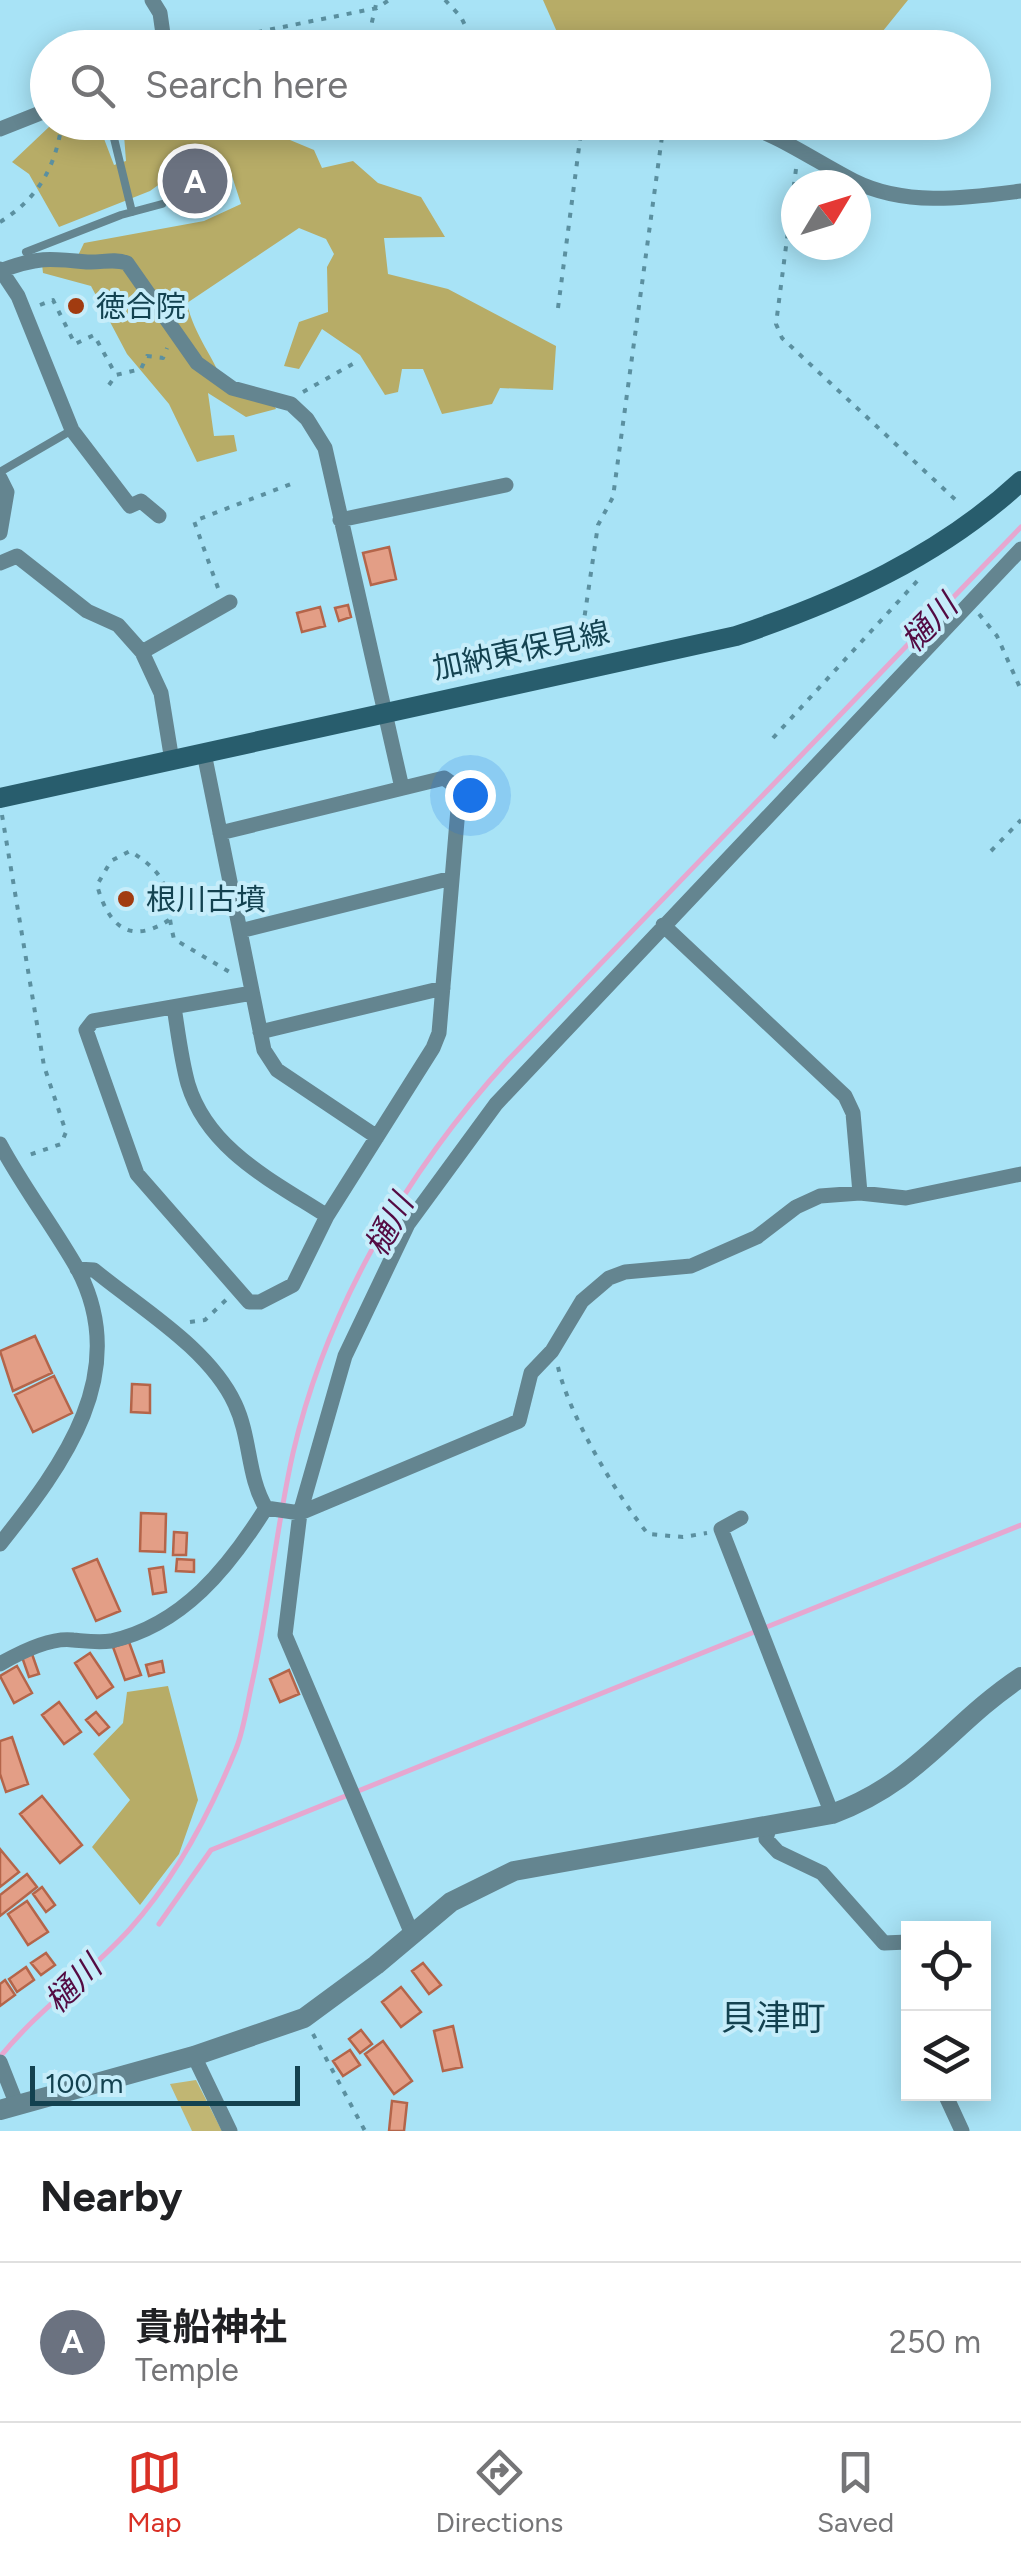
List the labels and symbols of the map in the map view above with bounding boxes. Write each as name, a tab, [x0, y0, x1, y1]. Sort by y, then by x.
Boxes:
pin: A	[162, 144, 228, 218]
north arrow	[781, 170, 871, 260]
place label: 徳合院	[96, 288, 186, 325]
marker: 徳合院	[65, 295, 87, 317]
water label: 樋川	[893, 585, 967, 659]
street label: 加納東保見線	[429, 613, 613, 687]
your location	[445, 770, 496, 821]
place label: 根川古墳	[146, 881, 266, 918]
marker: 根川古墳	[115, 888, 137, 910]
water label: 樋川	[357, 1185, 422, 1262]
water label: 樋川	[37, 1946, 111, 2020]
district label: 貝津町	[720, 1997, 826, 2039]
scale bar	[30, 2061, 300, 2106]

